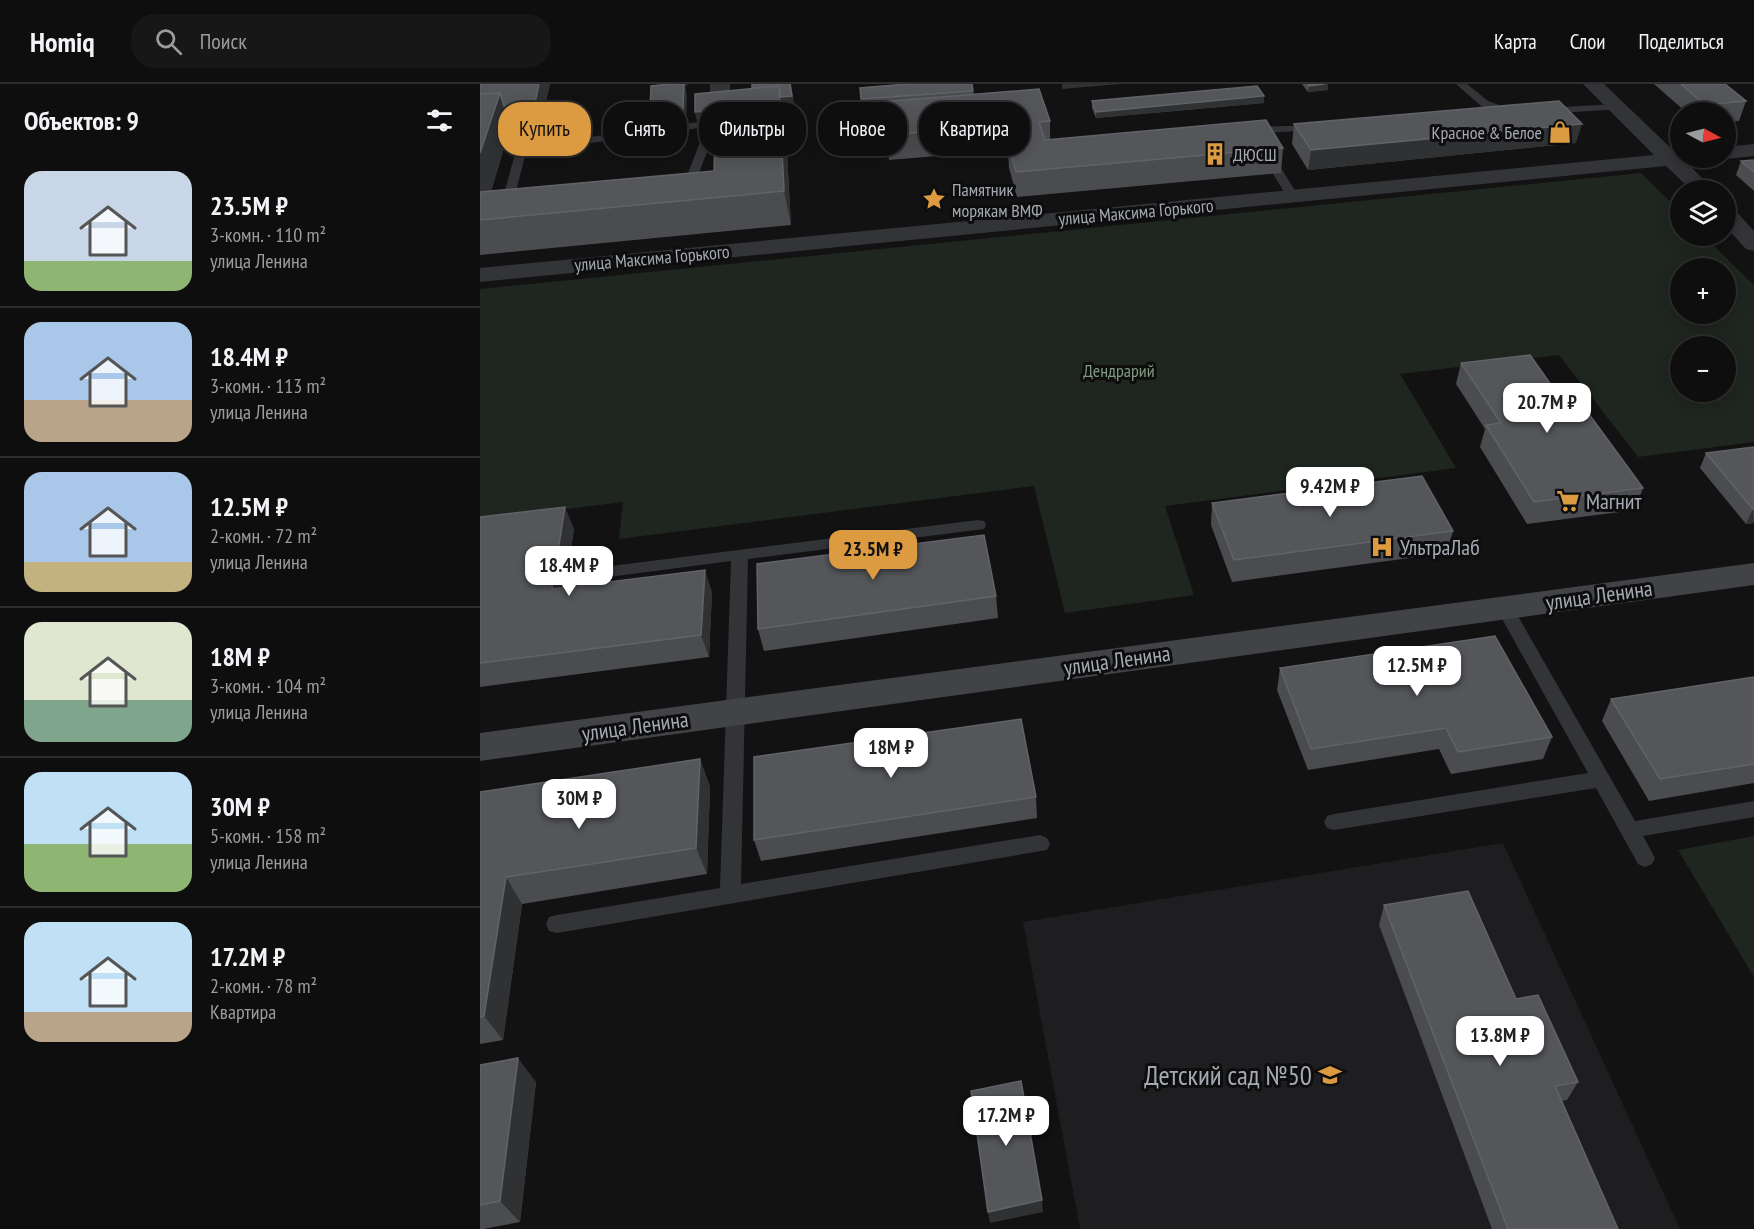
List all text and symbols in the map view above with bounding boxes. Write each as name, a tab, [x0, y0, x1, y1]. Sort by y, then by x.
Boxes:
search box	[131, 14, 551, 68]
text: Homiq	[30, 23, 95, 60]
icon: search	[152, 25, 185, 58]
text: Поиск	[200, 27, 247, 55]
text: Карта	[1494, 28, 1537, 55]
text: Слои	[1570, 28, 1605, 55]
text: Поделиться	[1638, 28, 1724, 55]
chip: Купить	[498, 102, 591, 156]
chip: Снять	[603, 102, 687, 156]
chip: Фильтры	[699, 102, 806, 156]
chip: Новое	[818, 102, 907, 156]
chip: Квартира	[919, 102, 1030, 156]
north arrow	[1670, 102, 1736, 168]
map controls	[1670, 102, 1736, 402]
text: Объектов: 9	[24, 104, 139, 137]
icon: filters	[423, 104, 456, 137]
shop icon: Красное & Белое	[1547, 119, 1573, 145]
place label: Красное & Белое	[1432, 121, 1542, 144]
building icon: ДЮСШ	[1202, 141, 1228, 167]
place label: ДЮСШ	[1233, 143, 1277, 166]
place label: Памятник морякам ВМФ	[952, 178, 1043, 222]
button: layers	[1670, 180, 1736, 246]
place icon: Памятник морякам ВМФ	[921, 186, 947, 212]
text: 23.5M ₽	[210, 189, 288, 222]
street label: улица Максима Горького	[1057, 194, 1215, 230]
icon: home	[72, 195, 144, 267]
text: 3-комн. · 110 m²	[210, 222, 326, 248]
street label: улица Максима Горького	[573, 240, 731, 276]
text: улица Ленина	[210, 248, 308, 274]
button: +	[1670, 258, 1736, 324]
button: −	[1670, 336, 1736, 402]
text: 18.4M ₽	[210, 340, 288, 373]
icon: home	[72, 346, 144, 418]
park label: Дендрарий	[1083, 359, 1155, 382]
text: 3-комн. · 113 m²	[210, 373, 326, 399]
pin: 20.7M ₽	[1492, 383, 1602, 434]
text: 20.7M ₽	[1517, 389, 1577, 415]
text: улица Ленина	[210, 399, 308, 425]
pin: 9.42M ₽	[1275, 467, 1385, 518]
text: 9.42M ₽	[1300, 473, 1360, 499]
place label: Магнит	[1586, 487, 1643, 515]
supermarket icon: Магнит	[1555, 488, 1581, 514]
text: 12.5M ₽	[210, 490, 288, 523]
icon: home	[72, 496, 144, 568]
text: 2-комн. · 72 m²	[210, 523, 317, 549]
pin: 23.5M ₽	[818, 530, 928, 581]
place label: УльтраЛаб	[1400, 533, 1480, 561]
hospital icon: УльтраЛаб	[1369, 534, 1395, 560]
text: 23.5M ₽	[843, 536, 903, 562]
pin: 18.4M ₽	[514, 546, 624, 597]
text: улица Ленина	[210, 549, 308, 575]
text: 18.4M ₽	[539, 552, 599, 578]
street label: улица Ленина	[1544, 574, 1654, 616]
street label: улица Ленина	[1062, 639, 1172, 681]
text: 18M ₽	[210, 640, 270, 673]
icon: home	[72, 646, 144, 718]
pin: 12.5M ₽	[1362, 646, 1472, 697]
text: 12.5M ₽	[1387, 652, 1447, 678]
text: 3-комн. · 104 m²	[210, 673, 326, 699]
text: улица Ленина	[210, 699, 308, 725]
street label: улица Ленина	[580, 705, 690, 747]
pin: 18M ₽	[849, 728, 933, 779]
text: 18M ₽	[868, 734, 914, 760]
pin: 30M ₽	[537, 779, 621, 830]
text: 30M ₽	[556, 785, 602, 811]
text: 30M ₽	[210, 790, 270, 823]
icon: home	[72, 796, 144, 868]
text: 5-комн. · 158 m²	[210, 823, 326, 849]
text: улица Ленина	[210, 849, 308, 875]
text: 17.2M ₽	[210, 940, 285, 973]
icon: home	[72, 946, 144, 1018]
text: 2-комн. · 78 m²	[210, 973, 317, 999]
text: Квартира	[210, 999, 276, 1025]
pin: 13.8M ₽	[1445, 1016, 1555, 1067]
text: 13.8M ₽	[1470, 1022, 1530, 1048]
place label: Детский сад №50	[1144, 1058, 1312, 1092]
school or university icon: Детский сад №50	[1317, 1062, 1343, 1088]
pin: 17.2M ₽	[951, 1096, 1061, 1147]
text: 17.2M ₽	[977, 1102, 1035, 1128]

